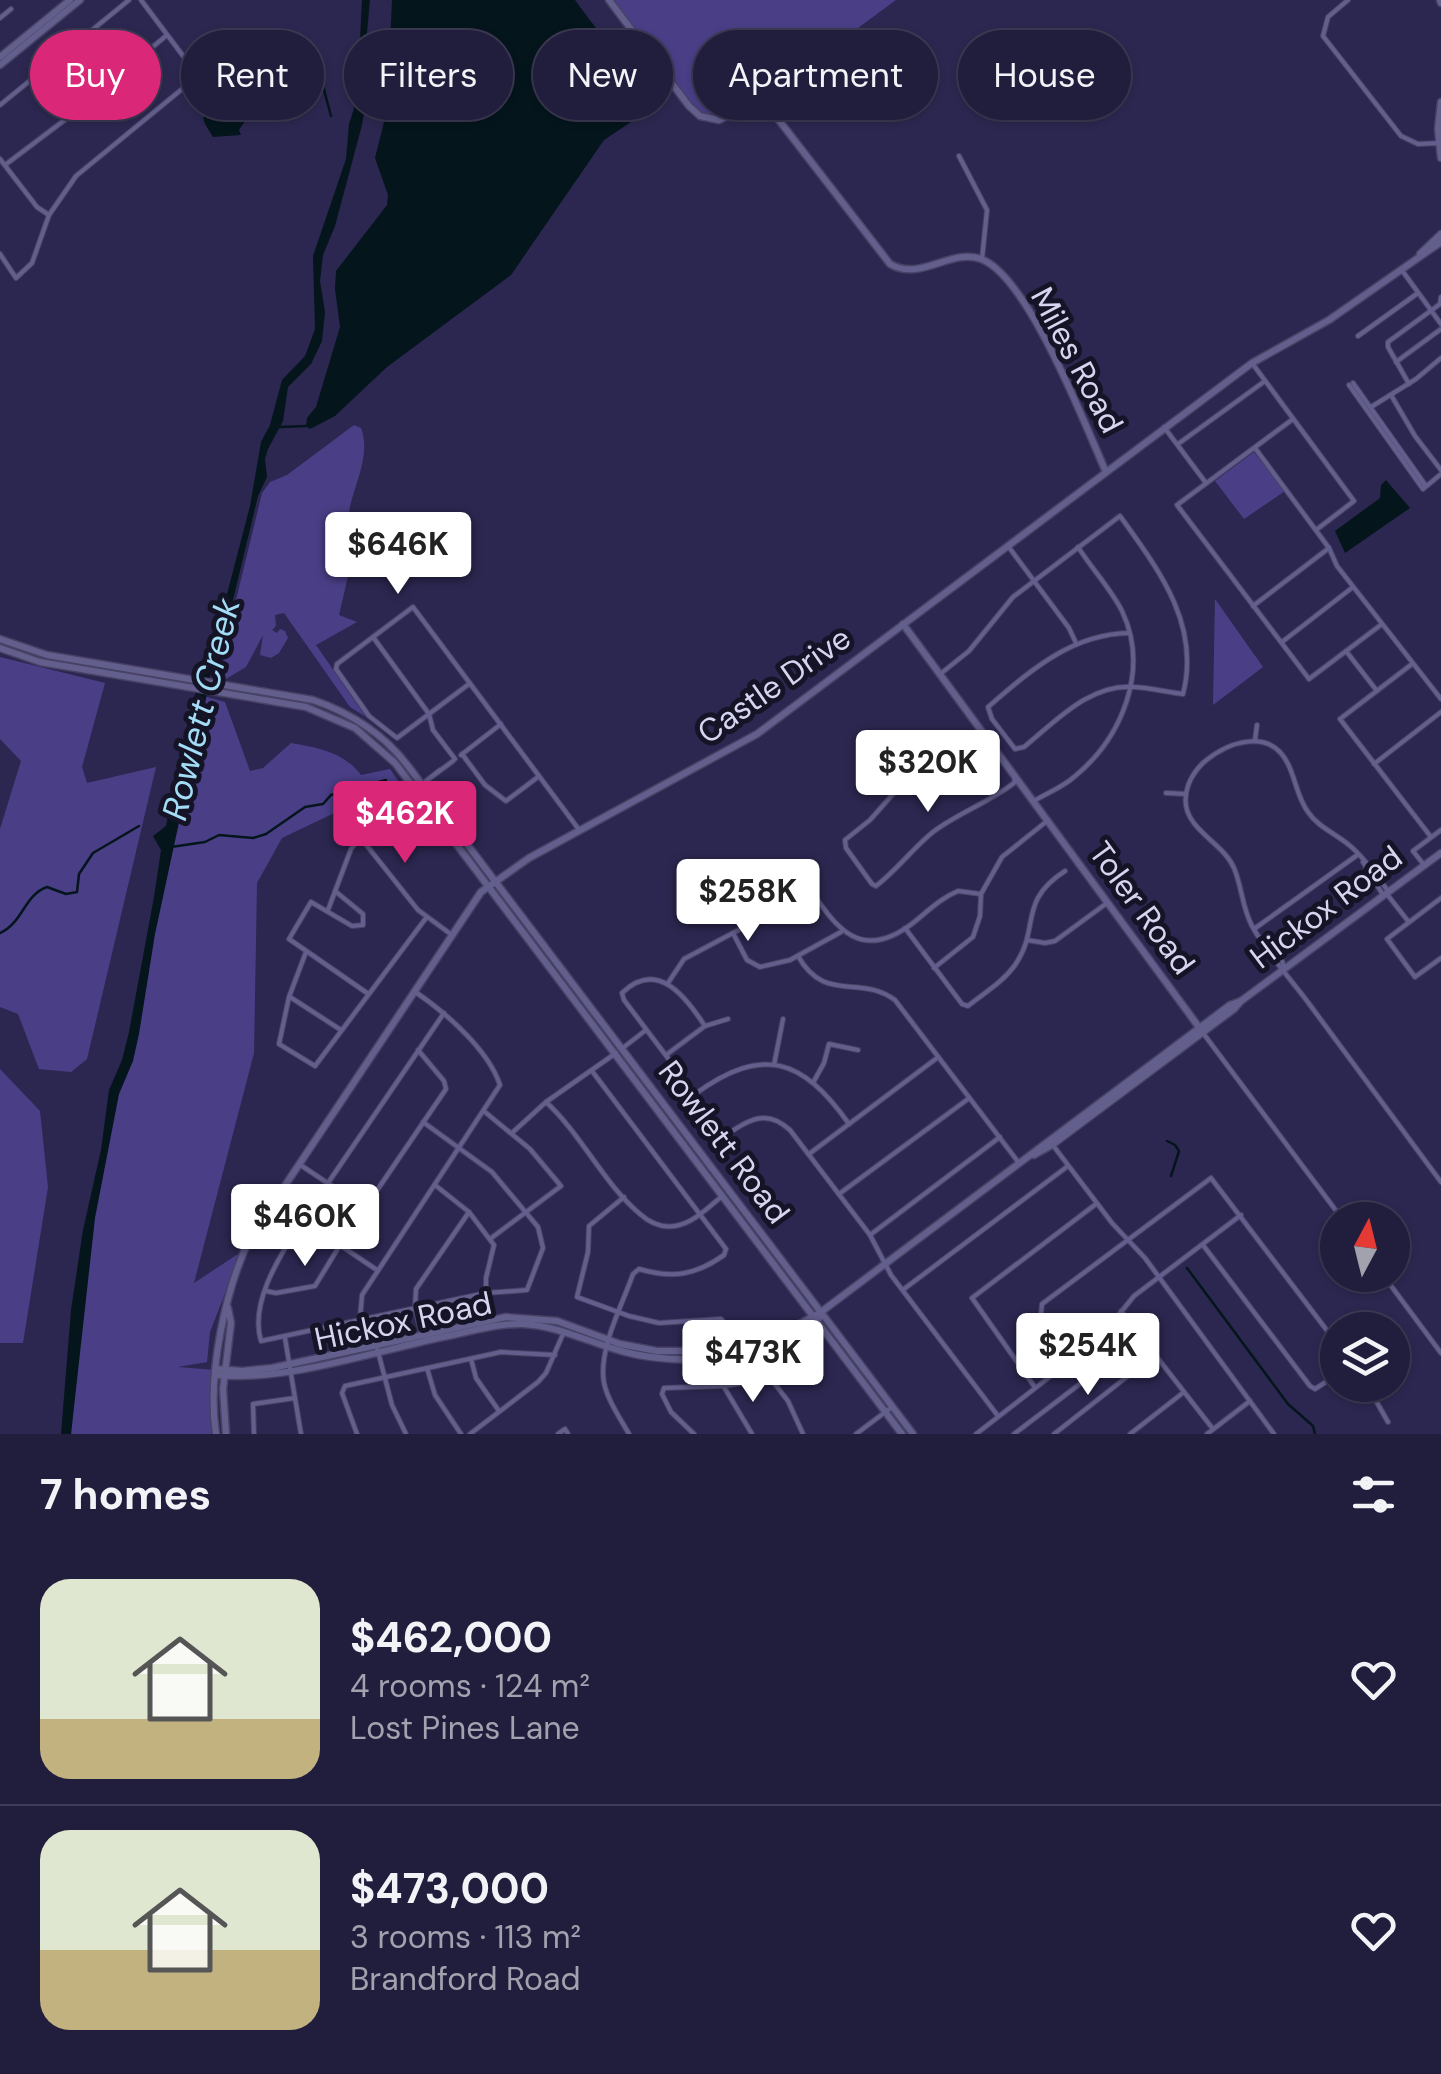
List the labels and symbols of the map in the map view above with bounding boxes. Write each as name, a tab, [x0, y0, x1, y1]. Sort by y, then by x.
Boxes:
street label: Miles Road	[1021, 280, 1133, 440]
pin: $646K	[328, 512, 468, 597]
water label: Rowlett Creek	[151, 593, 251, 825]
street label: Castle Drive	[689, 617, 859, 753]
pin: $320K	[858, 730, 998, 815]
pin: $462K	[335, 781, 475, 866]
street label: Toler Road	[1080, 833, 1204, 983]
street label: Hickox Road	[1242, 836, 1410, 978]
pin: $258K	[678, 859, 818, 944]
street label: Rowlett Road	[649, 1052, 799, 1232]
pin: $460K	[235, 1184, 375, 1269]
north arrow	[1320, 1202, 1410, 1292]
street label: Hickox Road	[311, 1282, 495, 1360]
pin: $254K	[1018, 1313, 1158, 1398]
pin: $473K	[683, 1320, 823, 1405]

